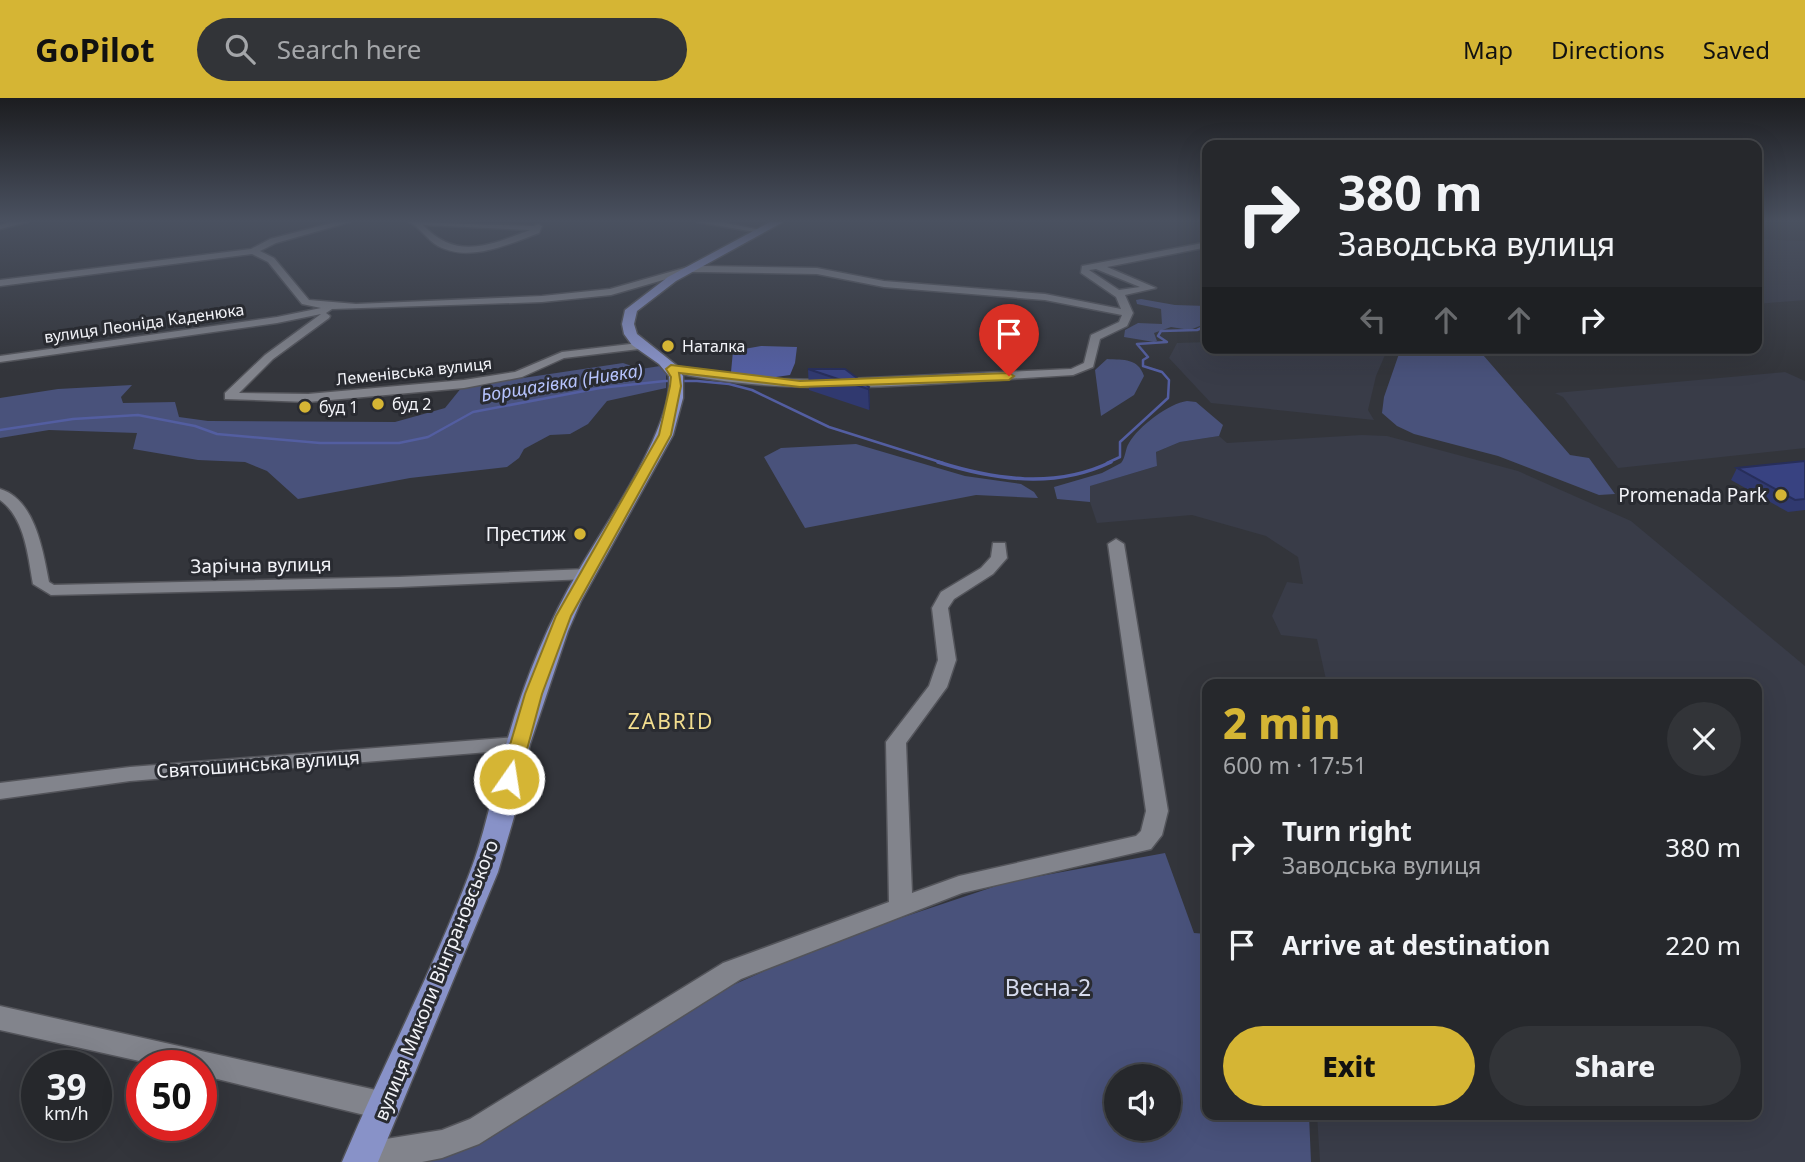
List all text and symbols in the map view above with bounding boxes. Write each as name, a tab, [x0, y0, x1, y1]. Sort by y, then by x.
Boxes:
search box	[197, 18, 687, 81]
text: GoPilot	[35, 27, 155, 72]
icon: search	[221, 30, 259, 68]
text: Search here	[277, 31, 421, 67]
text: Map	[1463, 33, 1513, 66]
text: Directions	[1551, 33, 1665, 66]
text: Saved	[1703, 33, 1770, 66]
text: 380 m	[1338, 159, 1483, 225]
icon: right	[1223, 168, 1314, 259]
text: Заводська вулиця	[1338, 222, 1615, 265]
street label: вулиця Леоніда Каденюка	[43, 298, 245, 348]
icon: left	[1354, 301, 1392, 339]
icon: ahead	[1427, 301, 1465, 339]
icon: ahead	[1500, 301, 1538, 339]
icon: right	[1573, 301, 1611, 339]
pin	[979, 304, 1039, 376]
icon: arrive	[990, 315, 1028, 353]
place label: Наталка	[682, 335, 745, 357]
marker: Наталка	[660, 338, 676, 354]
street label: Леменівська вулиця	[335, 352, 493, 390]
water label: Борщагівка (Нивка)	[479, 357, 644, 407]
place label: буд 2	[392, 393, 431, 415]
place label: буд 1	[319, 396, 358, 418]
marker: буд 2	[370, 396, 386, 412]
marker: буд 1	[297, 399, 313, 415]
place label: Promenada Park	[1618, 482, 1767, 508]
marker: Promenada Park	[1773, 487, 1789, 503]
place label: Престиж	[486, 521, 567, 547]
marker: Престиж	[572, 526, 588, 542]
street label: Зарічна вулиця	[190, 551, 332, 579]
text: 2 min	[1223, 694, 1340, 751]
button: close	[1667, 702, 1741, 776]
district label: ZABRID	[628, 707, 714, 735]
position arrow	[472, 742, 546, 816]
street label: Святошинська вулиця	[155, 744, 361, 784]
text: 600 m · 17:51	[1223, 749, 1367, 781]
text: Turn right	[1282, 813, 1412, 849]
icon: right	[1223, 828, 1261, 866]
text: 380 m	[1665, 829, 1741, 865]
street label: вулиця Миколи Вінграновського	[368, 836, 504, 1124]
text: Заводська вулиця	[1282, 849, 1481, 881]
icon: arrive	[1223, 926, 1261, 964]
text: Arrive at destination	[1282, 927, 1551, 963]
text: 220 m	[1665, 927, 1741, 963]
park label: Весна-2	[1005, 971, 1091, 1003]
button: Exit	[1223, 1026, 1475, 1106]
button: Share	[1489, 1026, 1741, 1106]
speed limit sign: 50	[126, 1050, 217, 1141]
text: 39	[46, 1063, 87, 1110]
map controls	[1104, 1064, 1181, 1141]
button: sound	[1104, 1064, 1181, 1141]
text: km/h	[44, 1101, 89, 1125]

